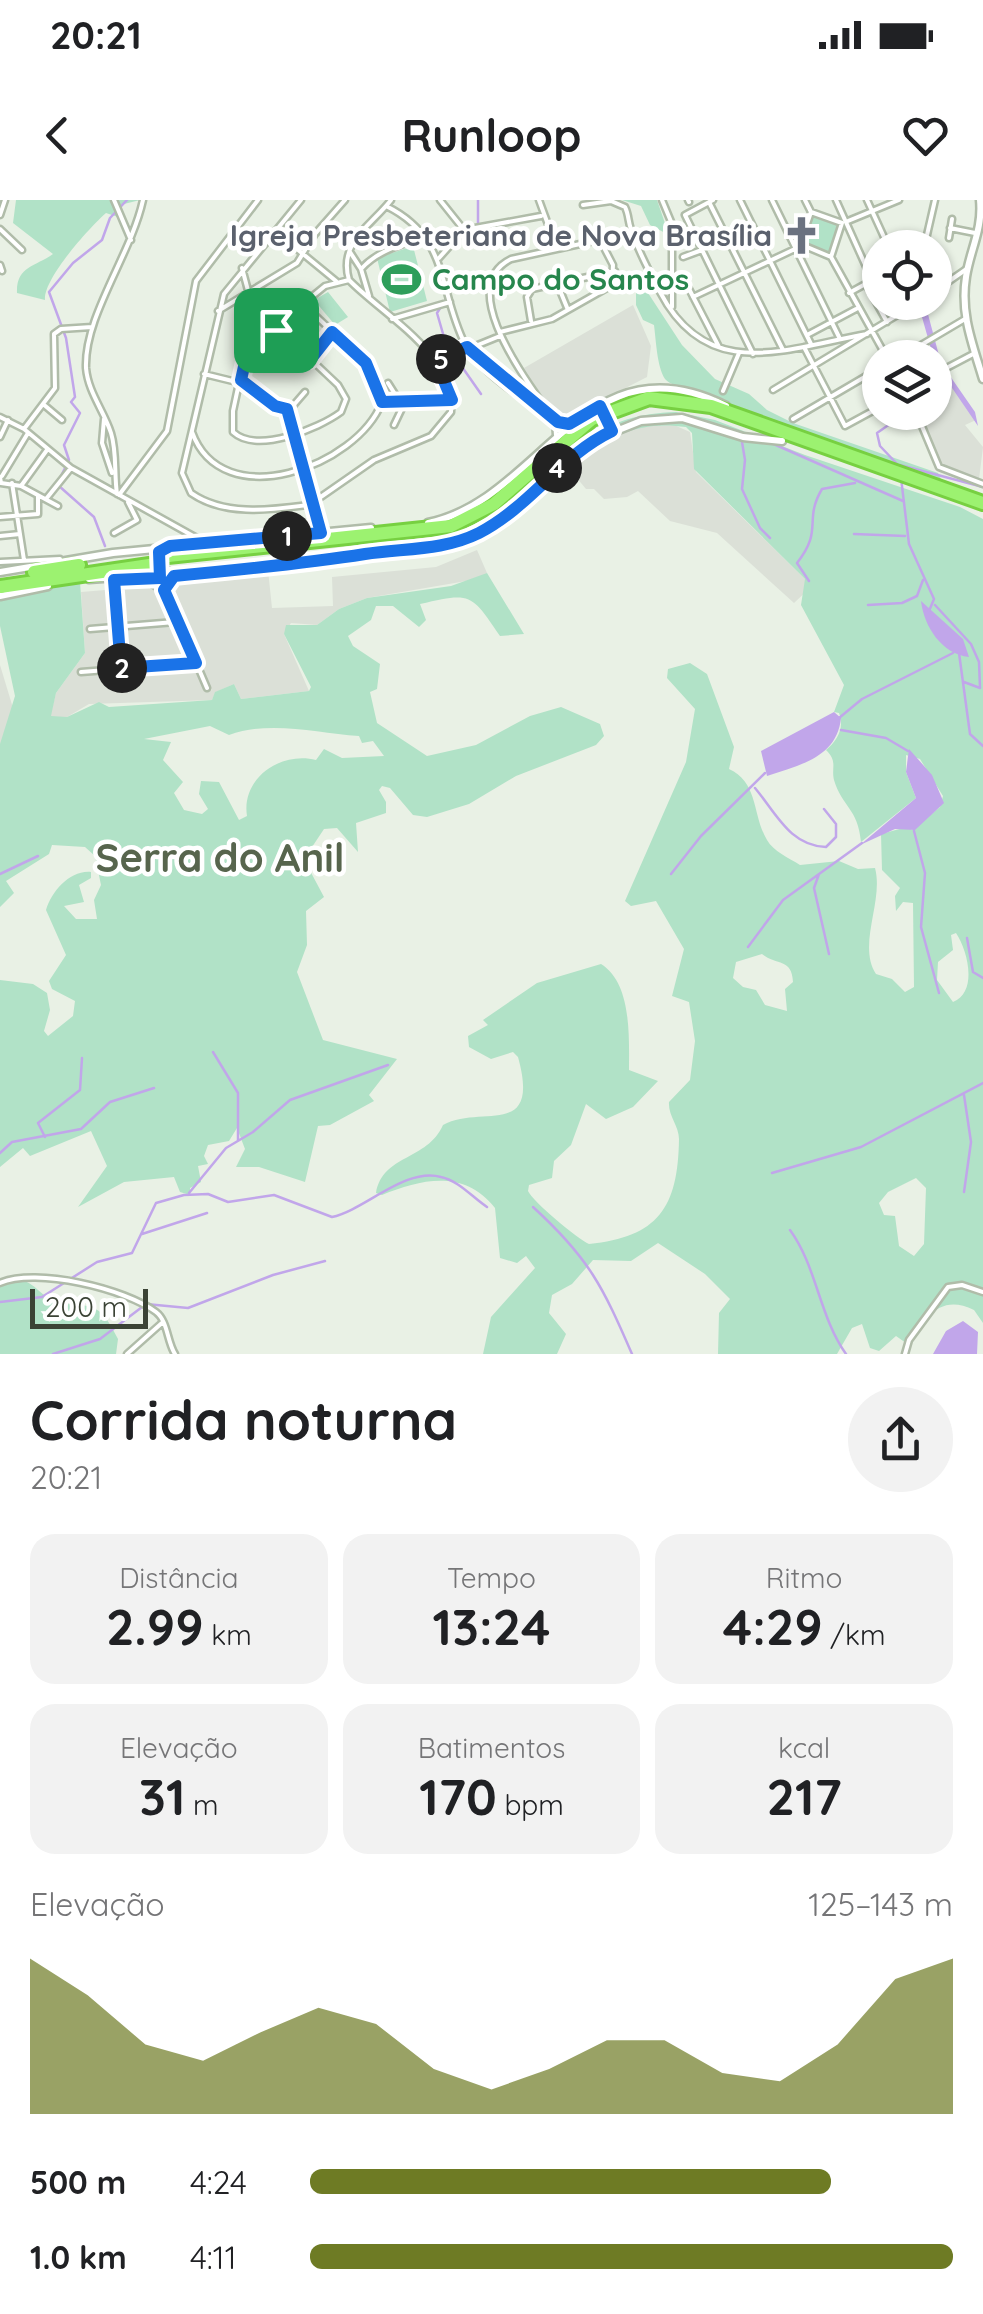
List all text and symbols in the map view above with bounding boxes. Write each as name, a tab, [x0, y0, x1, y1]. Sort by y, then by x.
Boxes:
text: 20:21	[50, 11, 142, 59]
text: Runloop	[402, 107, 581, 163]
icon: back	[30, 108, 85, 163]
icon: heart	[898, 108, 953, 163]
church icon: Igreja Presbeteriana de Nova Brasília	[781, 214, 823, 256]
place label: Igreja Presbeteriana de Nova Brasília	[230, 216, 772, 254]
map controls	[862, 230, 952, 430]
button: locate	[862, 230, 952, 320]
sports icon: Campo do Santos	[381, 258, 423, 300]
place label: Campo do Santos	[432, 260, 689, 298]
pin	[234, 288, 319, 373]
icon: arrive	[249, 303, 304, 358]
pin: 5	[416, 334, 466, 384]
button: layers	[862, 340, 952, 430]
text: 5	[433, 341, 449, 376]
pin: 4	[532, 443, 582, 493]
text: 4	[549, 450, 565, 485]
pin: 1	[262, 511, 312, 561]
text: 1	[282, 518, 292, 553]
pin: 2	[97, 643, 147, 693]
text: 2	[114, 650, 130, 685]
district label: Serra do Anil	[96, 832, 344, 882]
scale bar	[30, 1284, 148, 1328]
text: 200 m	[45, 1289, 127, 1324]
text: Corrida noturna	[30, 1385, 457, 1454]
button: share	[848, 1387, 953, 1492]
text: 20:21	[30, 1457, 102, 1497]
text: Distância	[119, 1560, 239, 1595]
text: Tempo	[447, 1560, 536, 1595]
text: Ritmo	[766, 1560, 843, 1595]
text: 2.99	[106, 1595, 204, 1658]
text: 13:24	[433, 1595, 550, 1658]
text: 4:29	[723, 1595, 823, 1658]
text: km	[204, 1617, 252, 1652]
text: /km	[823, 1617, 886, 1652]
text: Elevação	[120, 1730, 238, 1765]
text: Batimentos	[418, 1730, 565, 1765]
text: kcal	[778, 1730, 830, 1765]
text: 31	[139, 1765, 185, 1828]
text: 170	[419, 1765, 497, 1828]
text: 217	[766, 1765, 842, 1828]
text: m	[185, 1787, 219, 1822]
text: bpm	[497, 1787, 564, 1822]
text: Elevação	[30, 1884, 165, 1924]
text: 125–143 m	[808, 1884, 953, 1924]
text: 500 m	[30, 2162, 126, 2202]
text: 4:24	[190, 2162, 247, 2202]
text: 1.0 km	[30, 2237, 127, 2277]
text: 4:11	[190, 2237, 237, 2277]

